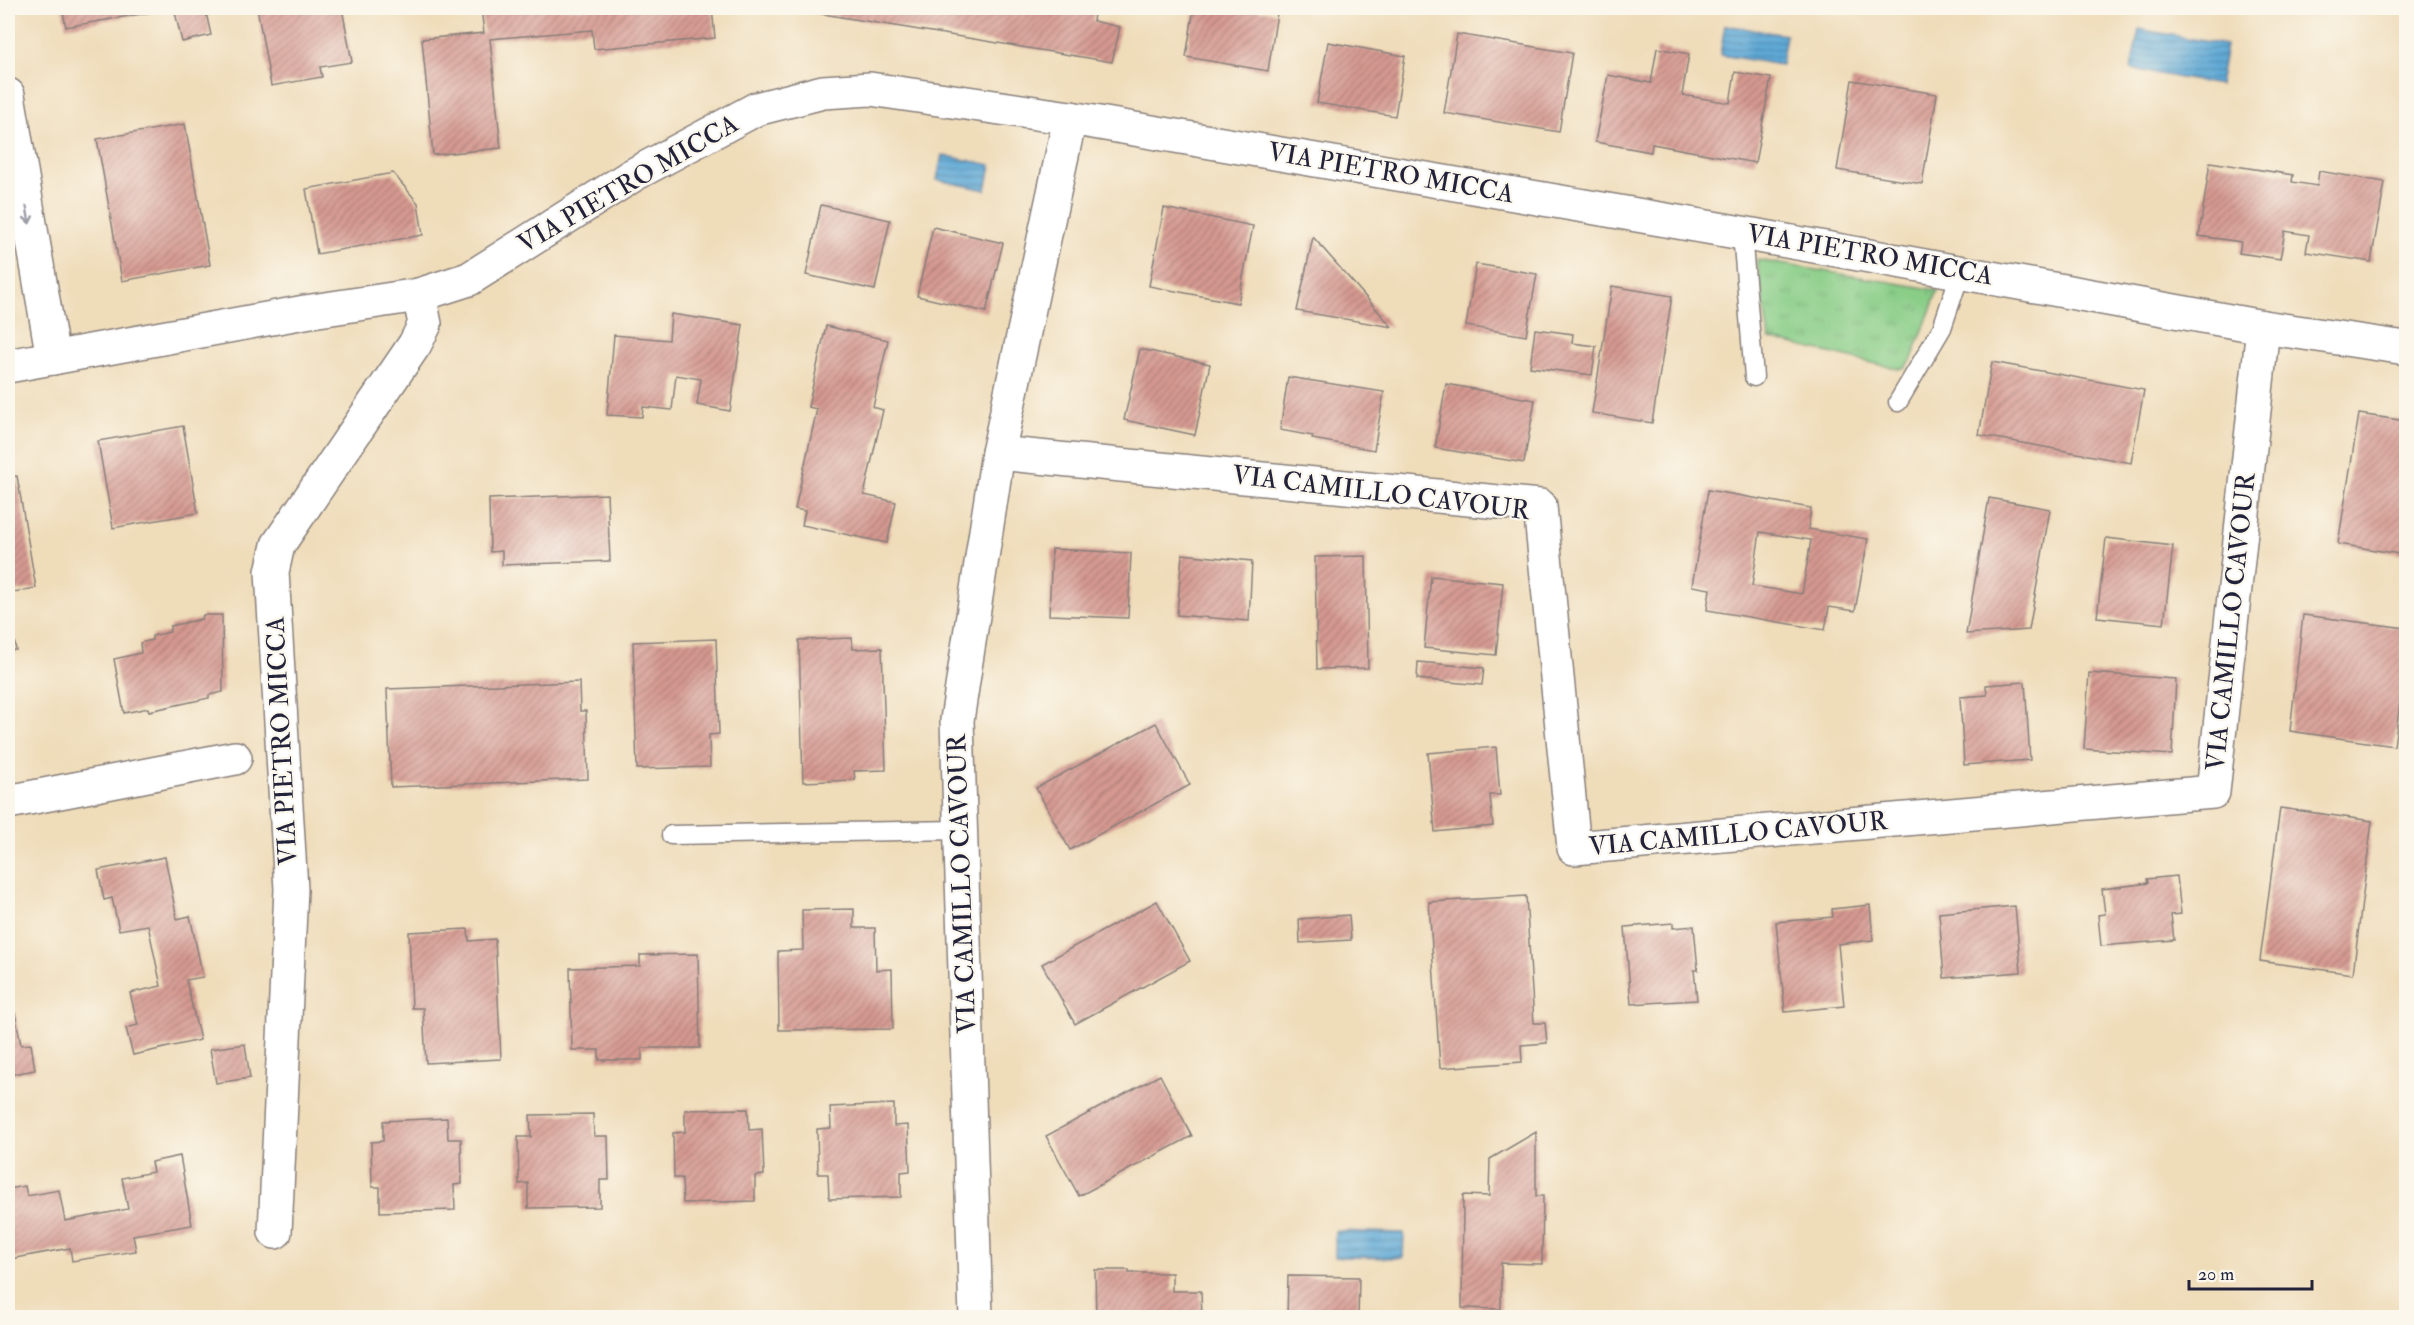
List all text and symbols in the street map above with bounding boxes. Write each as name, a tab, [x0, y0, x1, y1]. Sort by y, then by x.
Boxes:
street label: VIA PIETRO MICCA	[512, 108, 744, 260]
street label: VIA PIETRO MICCA	[1265, 136, 1517, 210]
one-way arrow	[23, 204, 34, 224]
street label: VIA PIETRO MICCA	[1744, 218, 1996, 292]
street label: VIA CAMILLO CAVOUR	[1230, 459, 1533, 527]
street label: VIA CAMILLO CAVOUR	[2199, 470, 2263, 773]
street label: VIA PIETRO MICCA	[259, 615, 305, 866]
street label: VIA CAMILLO CAVOUR	[941, 732, 983, 1034]
street label: VIA CAMILLO CAVOUR	[1587, 805, 1890, 863]
scale bar	[2189, 1253, 2312, 1291]
text: 20 m	[2198, 1263, 2234, 1286]

